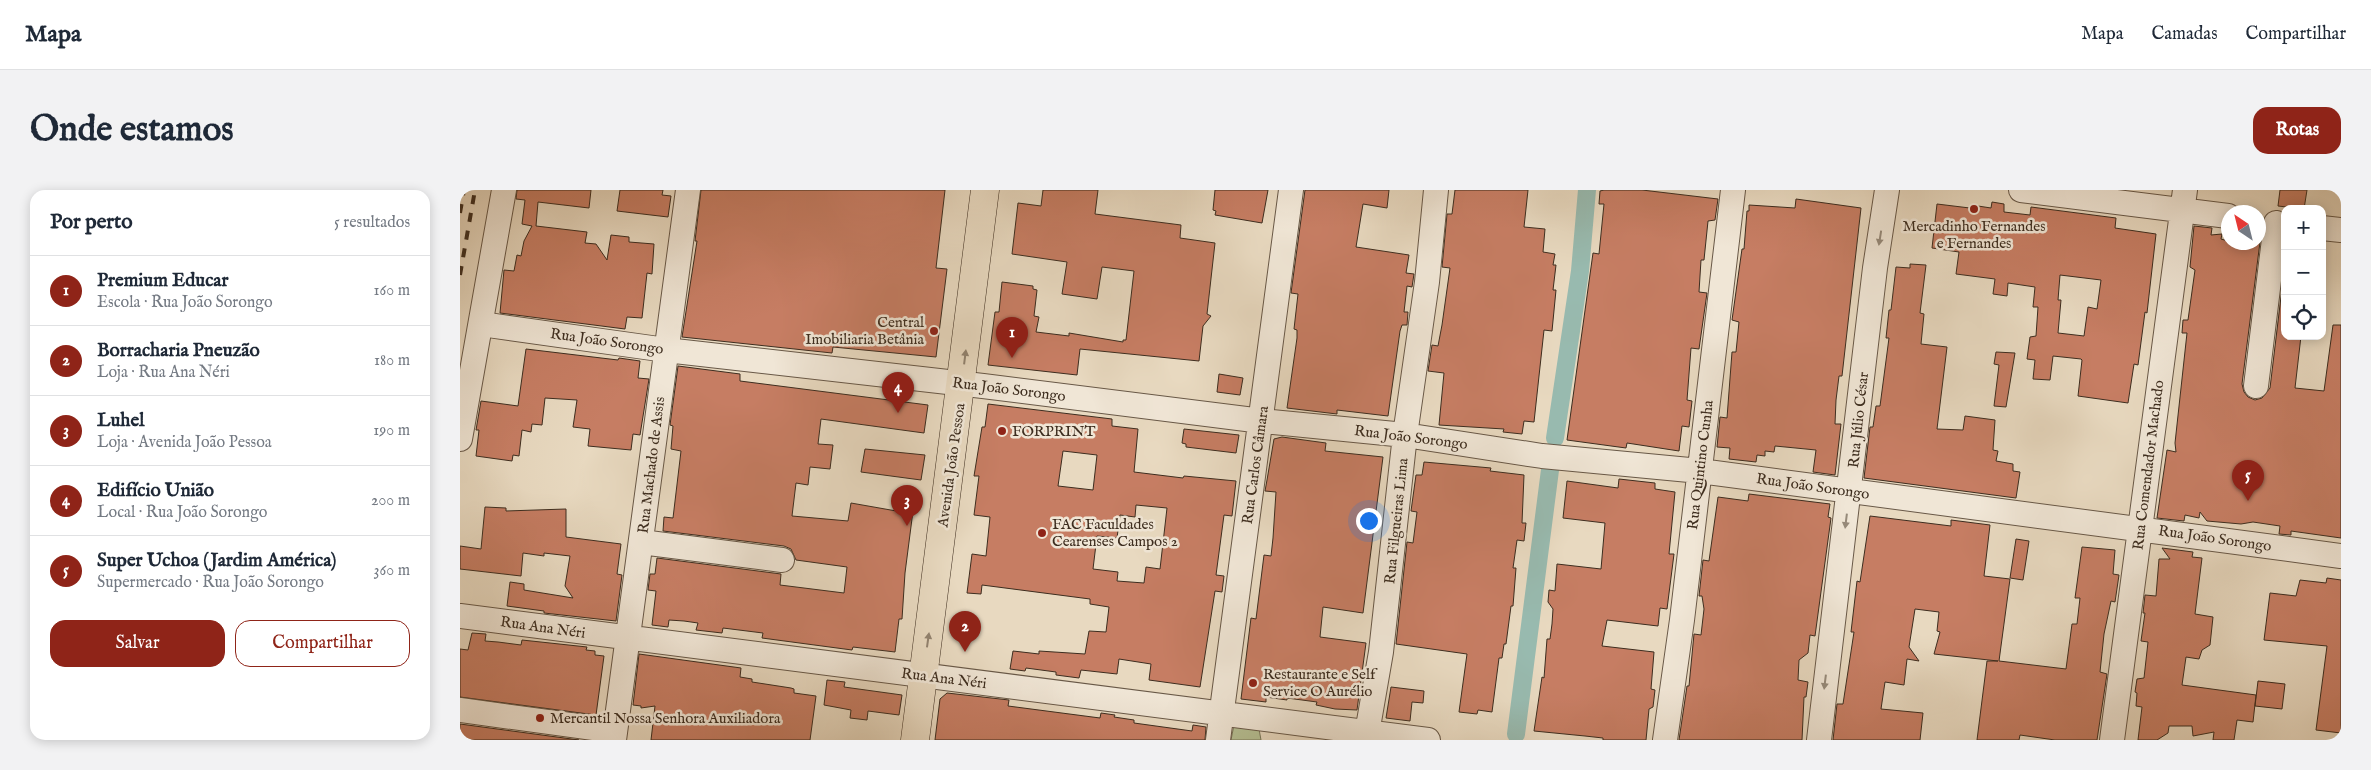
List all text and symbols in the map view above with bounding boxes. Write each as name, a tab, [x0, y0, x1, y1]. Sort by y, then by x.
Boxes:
text: Mapa	[25, 19, 81, 50]
text: Mapa	[2081, 23, 2123, 46]
text: Camadas	[2151, 23, 2217, 46]
text: Compartilhar	[2245, 23, 2346, 46]
button: Rotas	[2253, 107, 2341, 154]
text: Onde estamos	[30, 108, 234, 153]
marker: Mercadinho Fernandes e Fernandes	[1968, 203, 1980, 215]
north arrow	[2221, 205, 2266, 250]
map controls	[2281, 205, 2326, 340]
button: +	[2281, 205, 2326, 250]
text: Por perto	[50, 209, 132, 236]
text: 5 resultados	[334, 213, 410, 233]
place label: Mercadinho Fernandes e Fernandes	[1903, 217, 2046, 253]
one-way arrow	[1875, 231, 1883, 247]
button: −	[2281, 250, 2326, 295]
text: Premium Educar	[97, 269, 229, 293]
text: 1	[63, 281, 69, 301]
text: 160 m	[374, 281, 410, 301]
text: Escola · Rua João Sorongo	[97, 293, 273, 313]
button: locate	[2281, 295, 2326, 340]
place label: Central Imobiliaria Betânia	[805, 313, 925, 349]
pin: 1	[996, 317, 1028, 358]
street label: Rua João Sorongo	[549, 324, 665, 359]
marker: Central Imobiliaria Betânia	[928, 325, 940, 337]
text: Borracharia Pneuzão	[97, 339, 260, 363]
one-way arrow	[961, 349, 969, 365]
text: 2	[62, 351, 70, 371]
text: 180 m	[374, 351, 410, 371]
text: Loja · Rua Ana Néri	[97, 363, 230, 383]
street label: Rua Júlio César	[1844, 371, 1873, 469]
pin: 4	[882, 372, 914, 413]
street label: Rua João Sorongo	[951, 373, 1067, 406]
street label: Rua Comendador Machado	[2129, 379, 2168, 551]
street label: Rua Machado de Assis	[634, 395, 669, 535]
street label: Rua Quintino Cunha	[1683, 399, 1718, 531]
street label: Avenida João Pessoa	[933, 401, 970, 529]
street label: Rua Carlos Câmara	[1238, 404, 1273, 526]
text: Luhel	[97, 409, 144, 433]
text: 3	[63, 421, 69, 441]
text: 190 m	[373, 421, 410, 441]
street label: Rua João Sorongo	[1353, 421, 1469, 454]
place label: FORPRINT	[1012, 422, 1096, 441]
marker: FORPRINT	[996, 425, 1008, 437]
text: Loja · Avenida João Pessoa	[97, 433, 272, 453]
street label: Rua Filgueiras Lima	[1380, 457, 1413, 585]
pin: 5	[2232, 460, 2264, 501]
street label: Rua João Sorongo	[1755, 469, 1871, 504]
text: Edifício União	[97, 479, 214, 503]
pin: 3	[891, 485, 923, 526]
text: 4	[62, 491, 70, 511]
text: 200 m	[371, 491, 410, 511]
text: Local · Rua João Sorongo	[97, 503, 267, 523]
your location	[1356, 508, 1382, 534]
one-way arrow	[1842, 513, 1850, 529]
place label: FAC Faculdades Cearenses Campos 2	[1052, 515, 1178, 551]
street label: Rua João Sorongo	[2157, 521, 2273, 556]
marker: FAC Faculdades Cearenses Campos 2	[1036, 527, 1048, 539]
text: Super Uchoa (Jardim América)	[97, 549, 336, 573]
text: 5	[63, 561, 69, 581]
text: 360 m	[374, 561, 410, 581]
text: Supermercado · Rua João Sorongo	[97, 573, 324, 593]
pin: 2	[949, 611, 981, 652]
street label: Rua Ana Néri	[499, 612, 587, 643]
button: Salvar	[50, 620, 225, 667]
button: Compartilhar	[235, 620, 410, 667]
one-way arrow	[924, 631, 932, 647]
street label: Rua Ana Néri	[900, 664, 988, 693]
place label: Restaurante e Self Service O Aurélio	[1263, 665, 1378, 701]
one-way arrow	[1821, 675, 1829, 691]
marker: Restaurante e Self Service O Aurélio	[1247, 677, 1259, 689]
place label: Mercantil Nossa Senhora Auxiliadora	[550, 709, 781, 728]
marker: Mercantil Nossa Senhora Auxiliadora	[534, 712, 546, 724]

